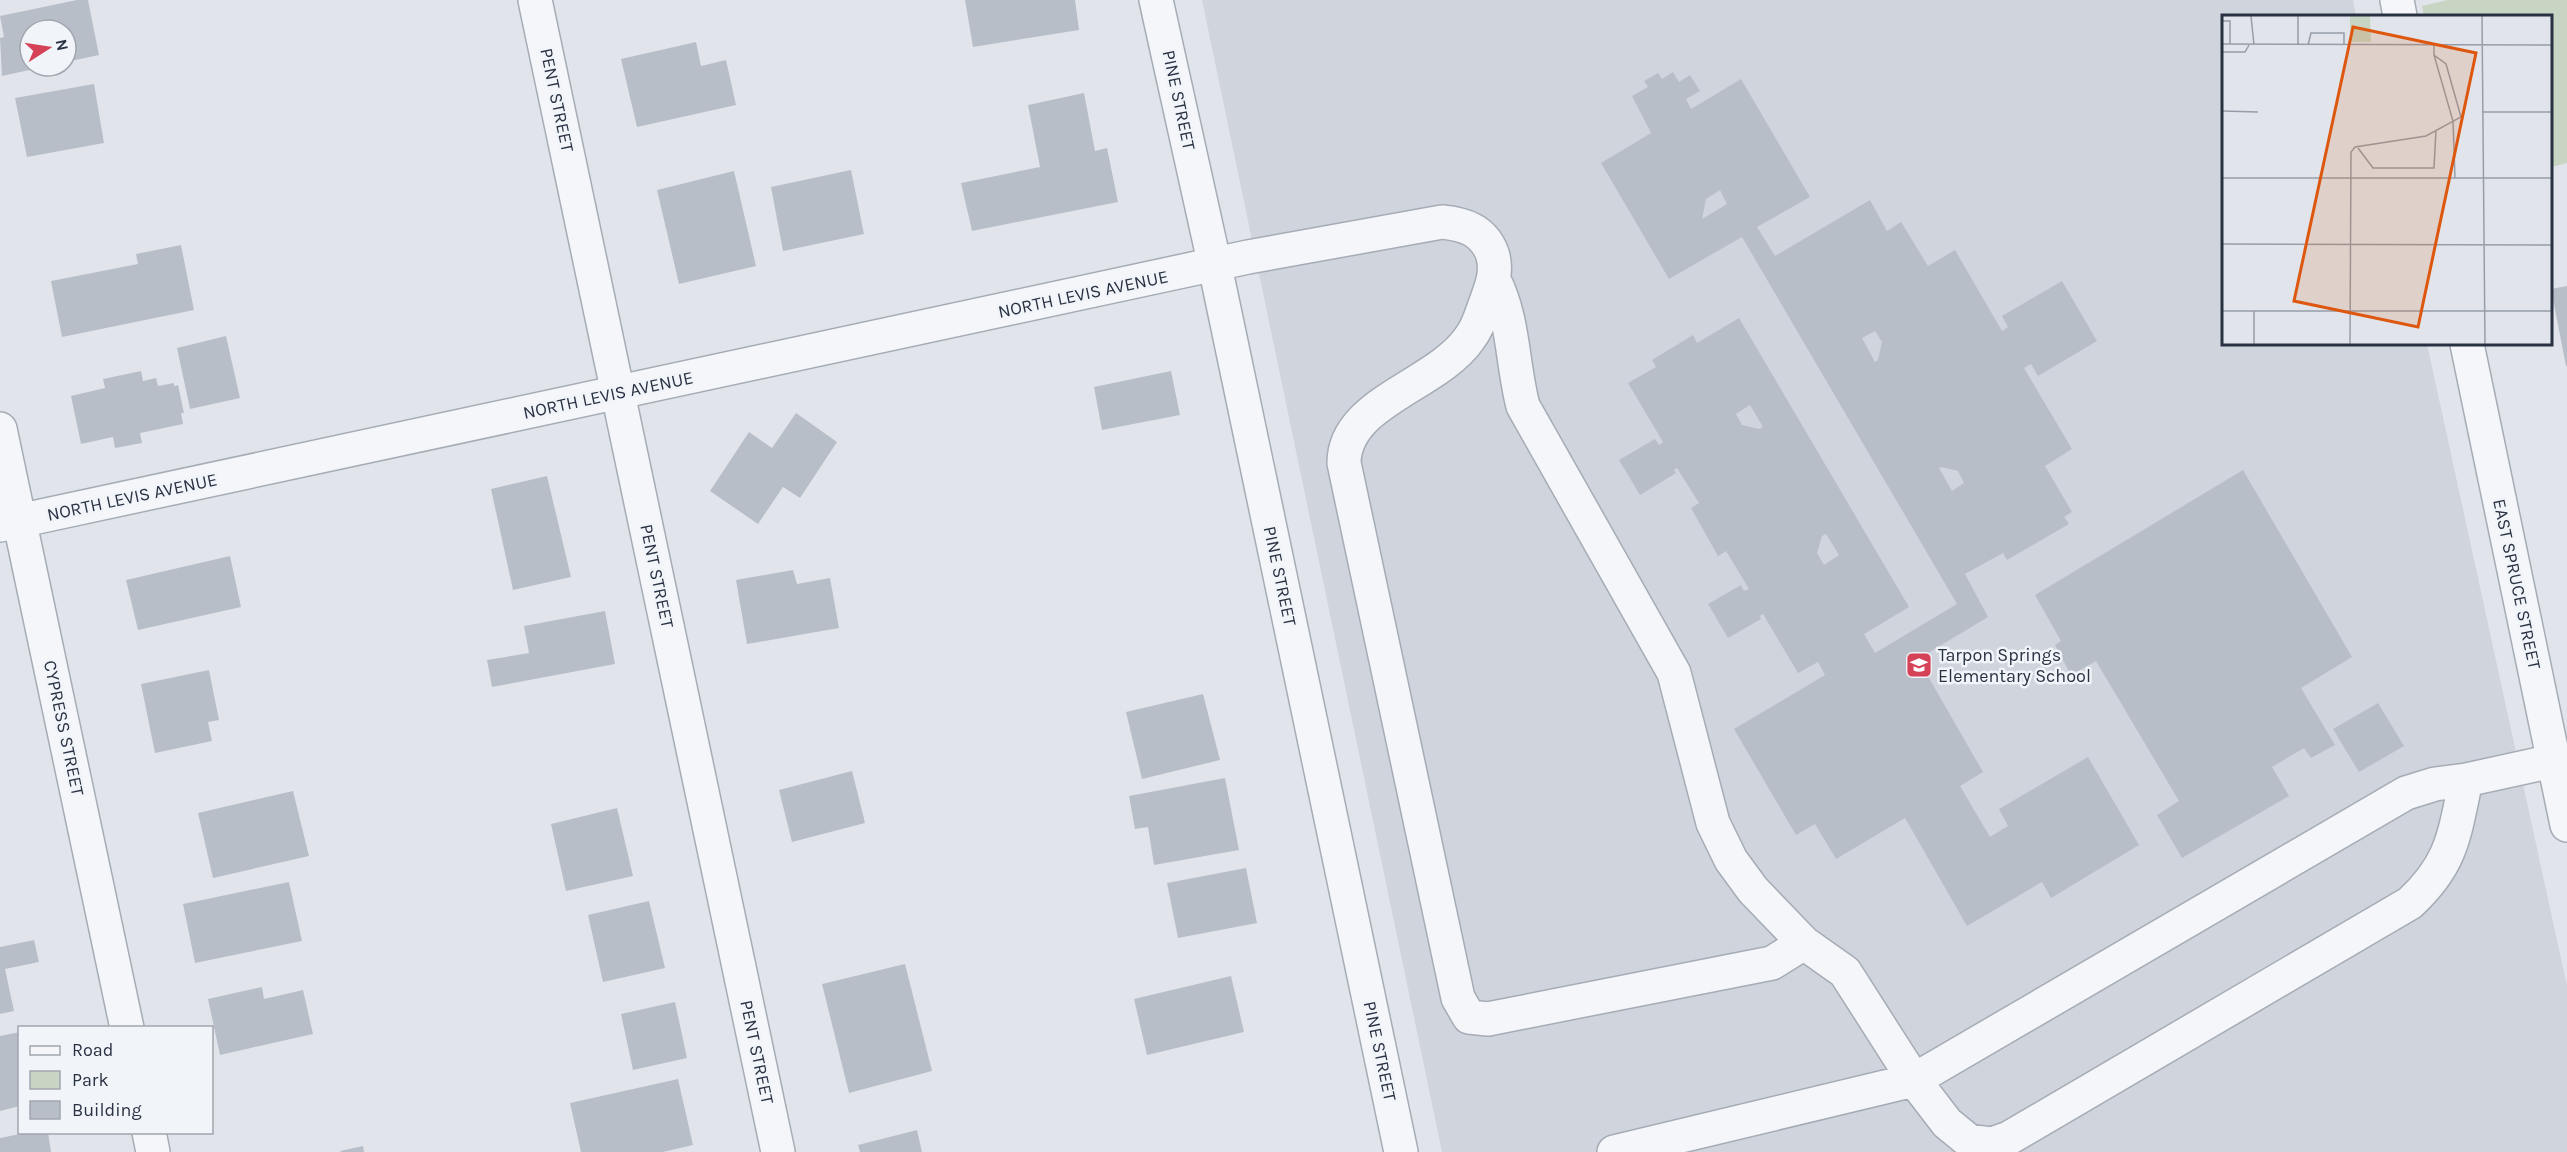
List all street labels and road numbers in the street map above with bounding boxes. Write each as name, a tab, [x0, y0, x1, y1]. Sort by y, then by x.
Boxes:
street label: PENT STREET	[535, 46, 579, 154]
street label: PINE STREET	[1158, 48, 1200, 152]
street label: NORTH LEVIS AVENUE	[996, 265, 1170, 323]
street label: NORTH LEVIS AVENUE	[521, 366, 695, 424]
street label: NORTH LEVIS AVENUE	[45, 468, 219, 526]
street label: EAST SPRUCE STREET	[2488, 497, 2546, 671]
street label: PENT STREET	[635, 522, 679, 630]
street label: PINE STREET	[1259, 524, 1301, 628]
street label: CYPRESS STREET	[39, 658, 89, 798]
street label: PENT STREET	[735, 998, 779, 1106]
street label: PINE STREET	[1359, 999, 1401, 1103]

